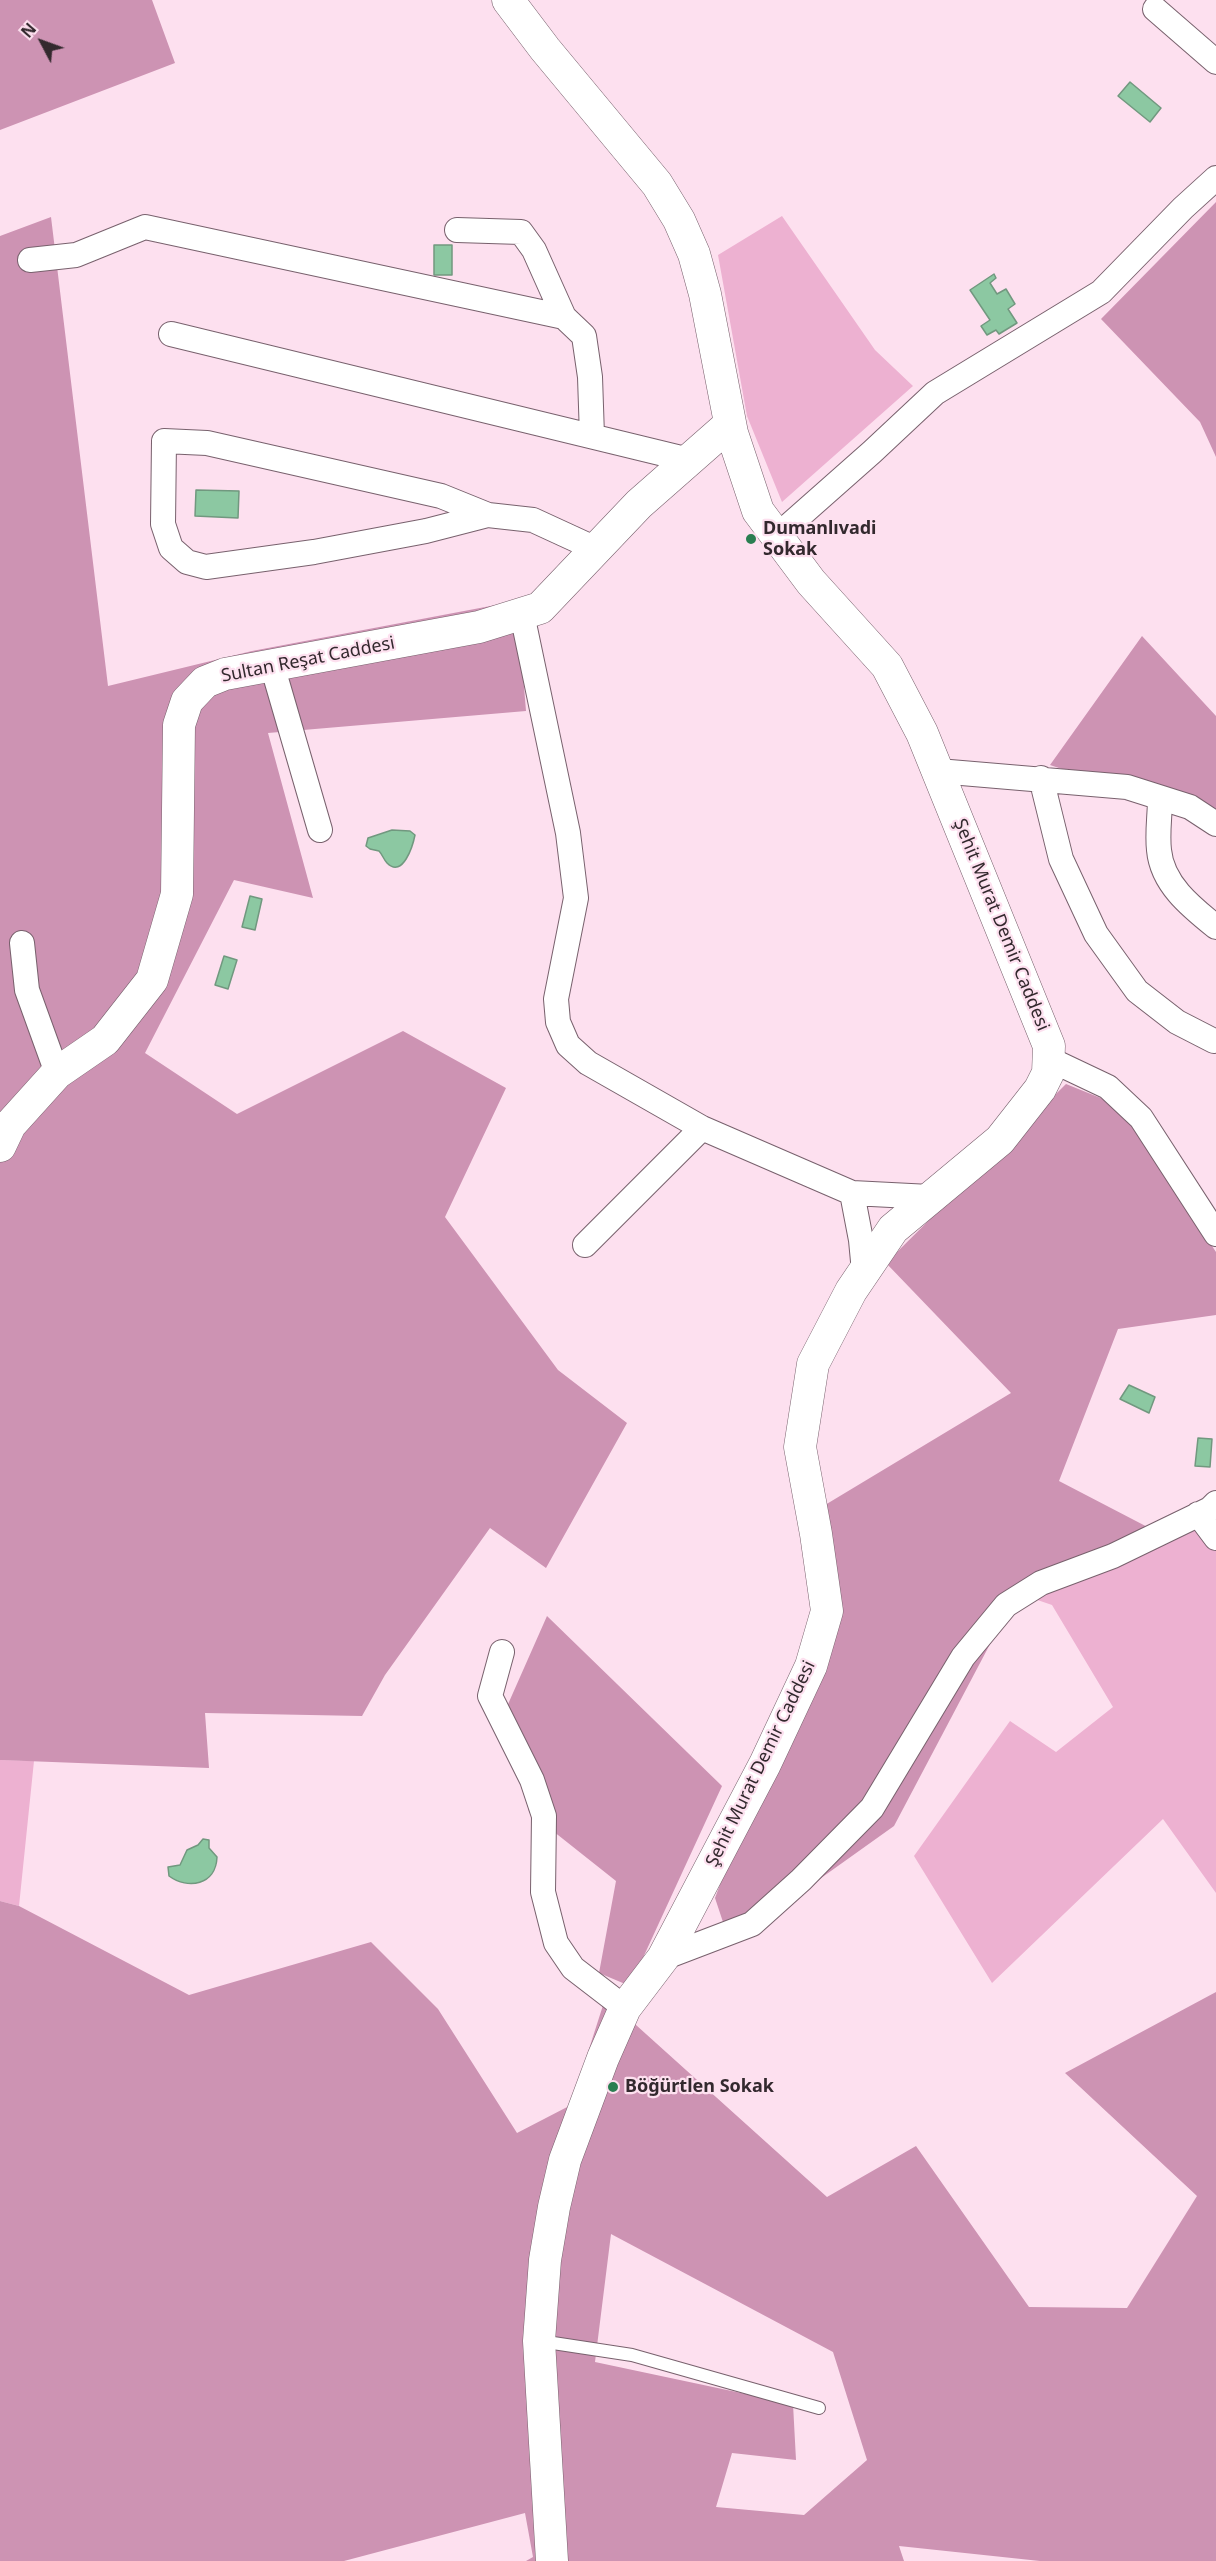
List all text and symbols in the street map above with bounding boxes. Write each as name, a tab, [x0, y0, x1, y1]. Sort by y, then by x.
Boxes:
north arrow	[12, 12, 72, 72]
text: N	[16, 18, 41, 42]
place label: Dumanlıvadi Sokak	[763, 518, 876, 560]
marker: Dumanlıvadi Sokak	[744, 532, 758, 546]
street label: Sultan Reşat Caddesi	[219, 633, 397, 687]
street label: Şehit Murat Demir Caddesi	[949, 816, 1053, 1034]
street label: Şehit Murat Demir Caddesi	[702, 1657, 820, 1871]
place label: Böğürtlen Sokak	[625, 2076, 774, 2098]
marker: Böğürtlen Sokak	[606, 2080, 620, 2094]

